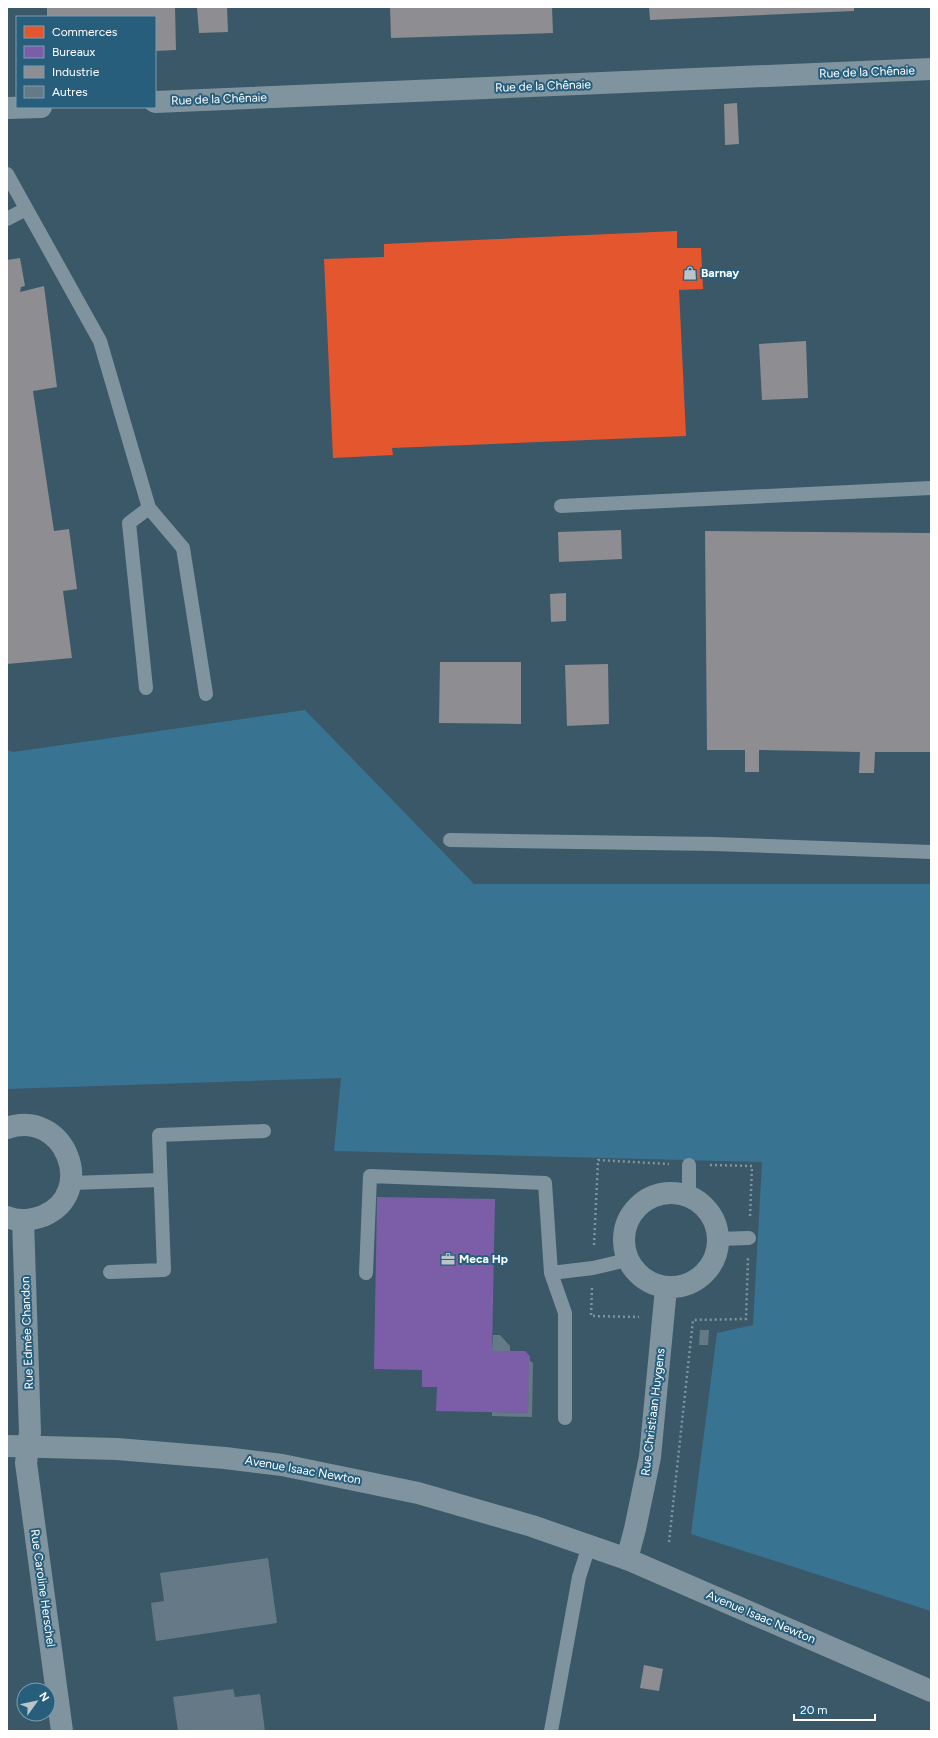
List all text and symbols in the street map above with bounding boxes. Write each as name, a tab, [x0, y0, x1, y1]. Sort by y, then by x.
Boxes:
legend	[16, 16, 156, 108]
text: Commerces	[52, 25, 118, 39]
text: Bureaux	[52, 45, 95, 59]
street label: Rue de la Chênaie	[819, 63, 916, 81]
text: Industrie	[52, 65, 100, 79]
street label: Rue de la Chênaie	[495, 77, 592, 95]
text: Autres	[52, 85, 88, 99]
street label: Rue de la Chênaie	[171, 90, 268, 108]
shop icon: Barnay	[682, 265, 698, 281]
place label: Barnay	[701, 266, 739, 280]
office icon: Meca Hp	[440, 1251, 456, 1267]
place label: Meca Hp	[459, 1252, 508, 1266]
street label: Rue Edmée Chandon	[18, 1276, 36, 1390]
street label: Rue Christiaan Huygens	[638, 1347, 668, 1477]
street label: Avenue Isaac Newton	[244, 1453, 362, 1487]
street label: Rue Caroline Herschel	[28, 1528, 58, 1648]
street label: Avenue Isaac Newton	[704, 1588, 818, 1646]
north arrow	[16, 1682, 56, 1722]
text: N	[36, 1690, 52, 1704]
scale bar	[794, 1696, 875, 1722]
text: 20 m	[800, 1703, 828, 1717]

